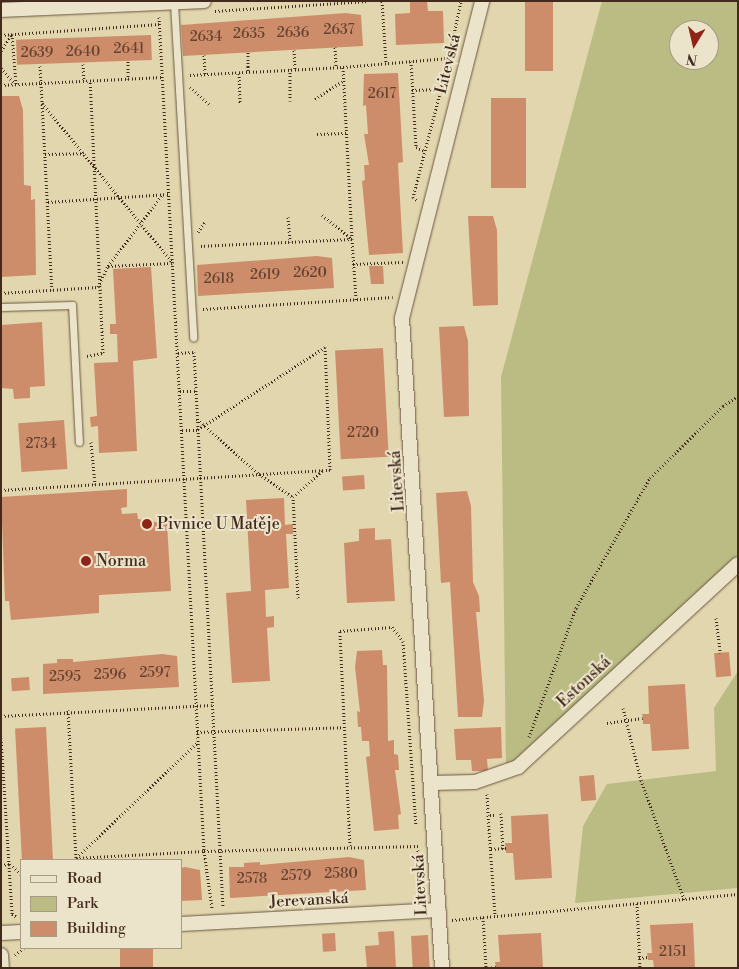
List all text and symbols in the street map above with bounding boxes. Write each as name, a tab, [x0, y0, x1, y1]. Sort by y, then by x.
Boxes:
north arrow	[669, 20, 719, 70]
house number: 2637	[324, 22, 354, 38]
house number: 2636	[277, 25, 309, 41]
house number: 2635	[233, 26, 265, 42]
house number: 2634	[190, 29, 222, 45]
street label: Litevská	[431, 32, 465, 96]
house number: 2641	[113, 41, 145, 57]
house number: 2640	[66, 44, 100, 60]
house number: 2639	[21, 45, 53, 61]
text: N	[685, 49, 699, 69]
house number: 2617	[368, 86, 396, 102]
house number: 2620	[293, 265, 327, 281]
house number: 2619	[250, 267, 280, 283]
house number: 2618	[204, 271, 234, 287]
house number: 2720	[347, 425, 379, 441]
house number: 2734	[25, 436, 57, 452]
street label: Litevská	[385, 450, 409, 512]
place label: Pivnice U Matěje	[157, 514, 280, 534]
marker: Pivnice U Matěje	[141, 518, 153, 530]
place label: Norma	[96, 551, 146, 571]
marker: Norma	[80, 555, 92, 567]
street label: Estonská	[553, 652, 615, 712]
house number: 2597	[139, 665, 171, 681]
house number: 2596	[94, 667, 126, 683]
house number: 2595	[49, 669, 81, 685]
street label: Litevská	[409, 854, 431, 916]
legend	[20, 859, 182, 949]
house number: 2580	[324, 866, 358, 882]
house number: 2579	[281, 868, 311, 884]
text: Road	[67, 869, 102, 888]
house number: 2578	[237, 871, 267, 887]
street label: Jerevanská	[269, 888, 349, 912]
text: Park	[67, 894, 98, 913]
text: Building	[67, 919, 126, 938]
house number: 2151	[659, 944, 687, 960]

